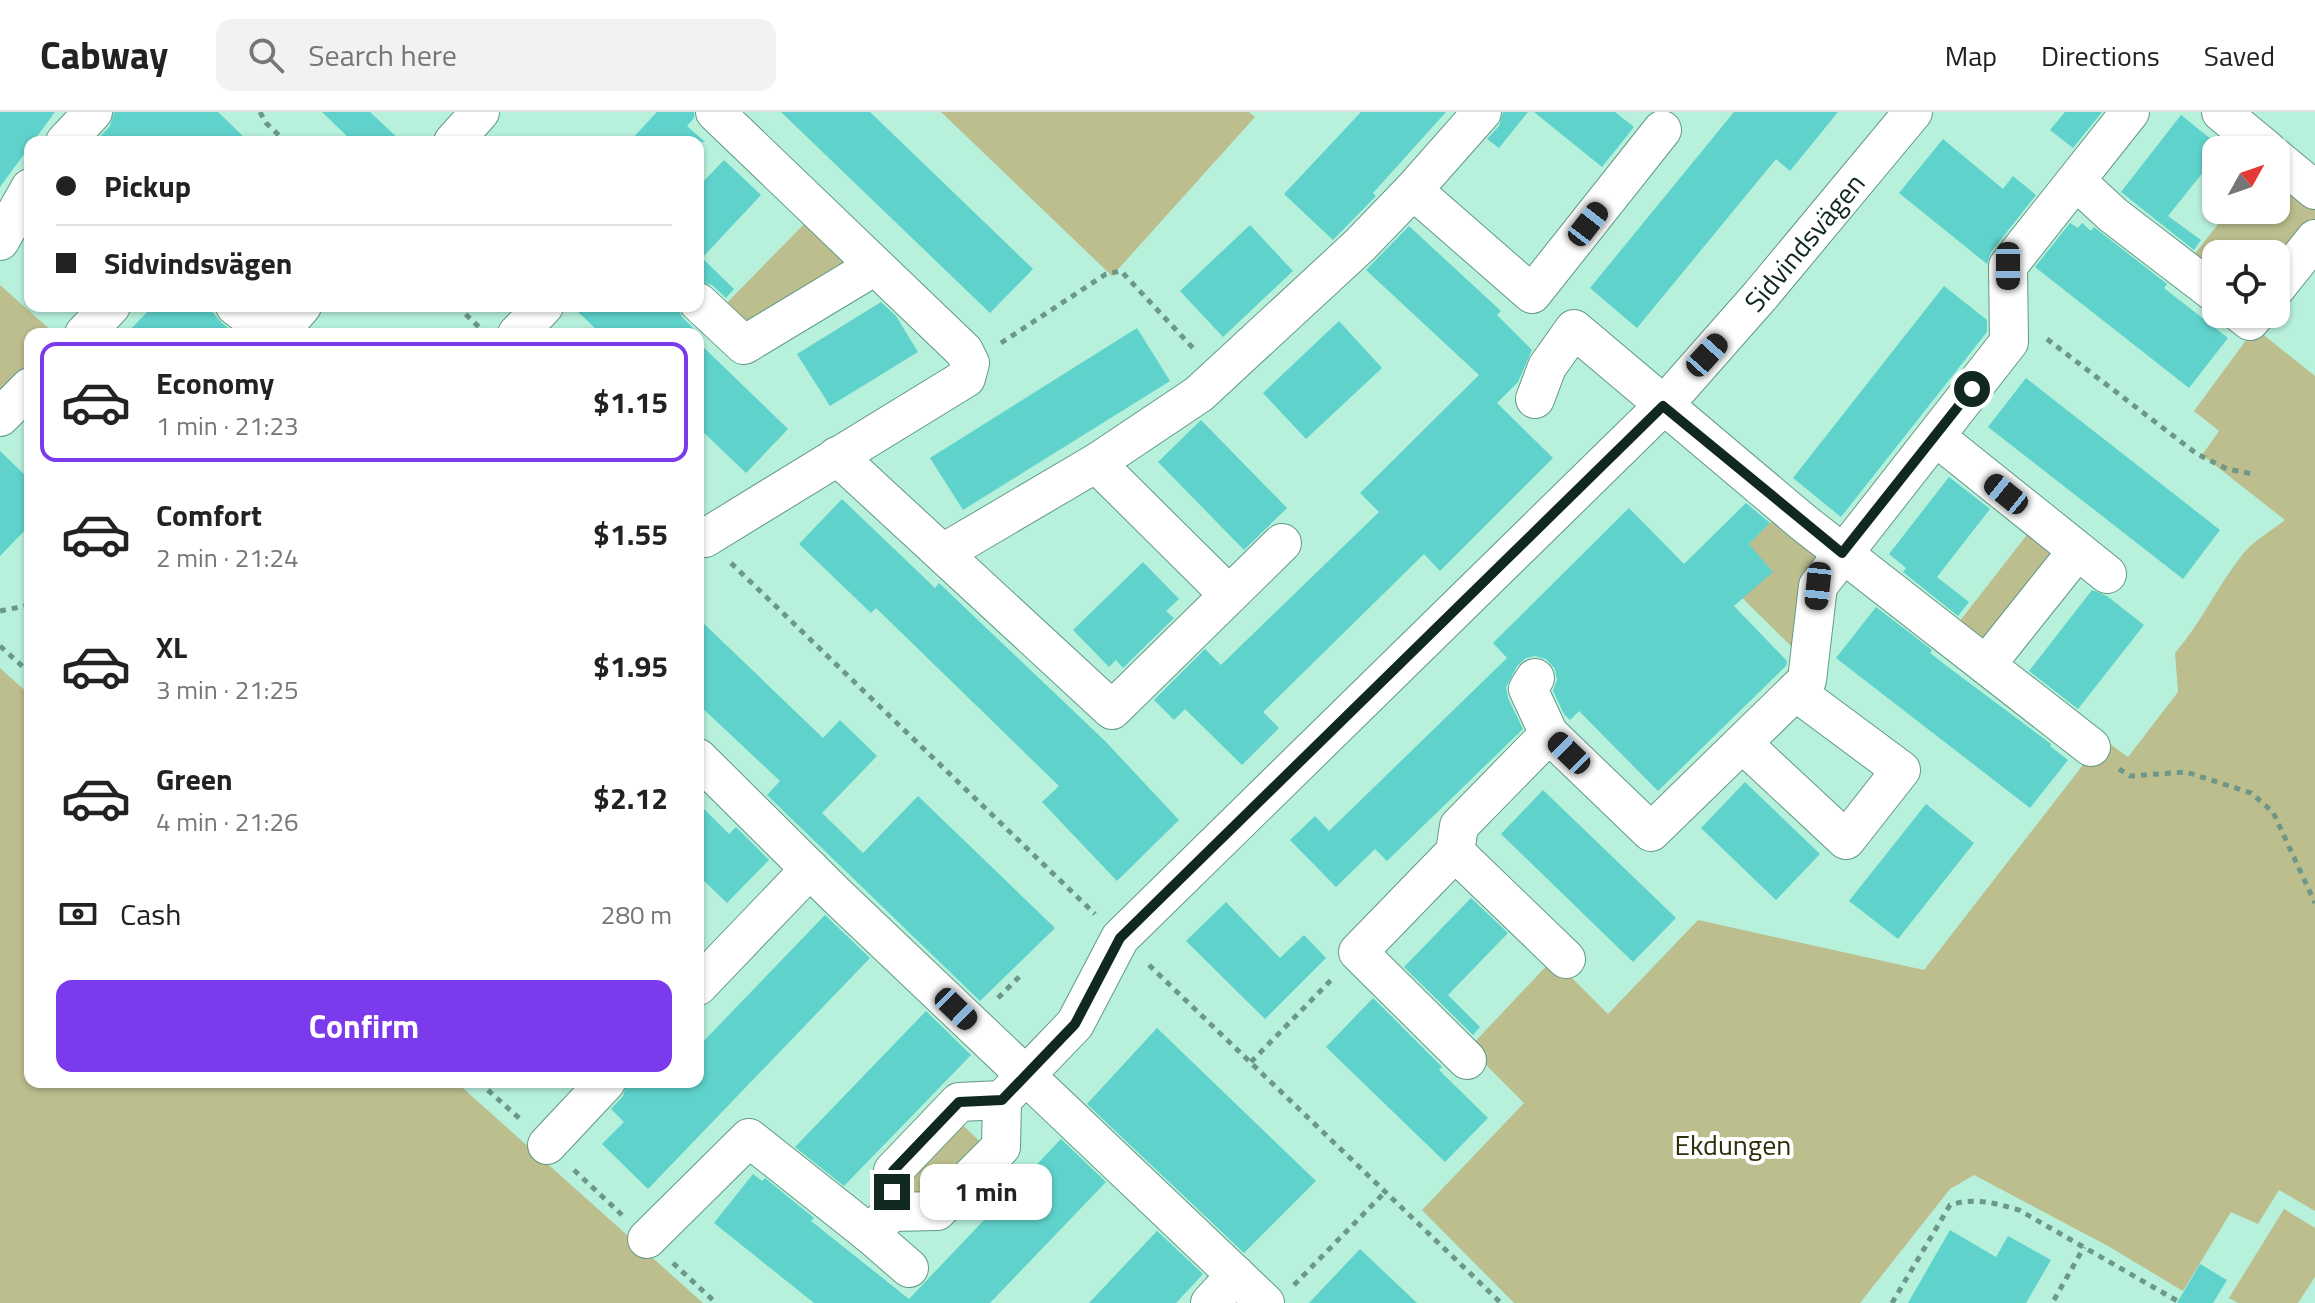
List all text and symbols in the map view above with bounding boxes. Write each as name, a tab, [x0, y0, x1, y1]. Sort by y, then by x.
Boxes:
search box	[216, 19, 776, 91]
text: Cabway	[40, 26, 168, 84]
text: Search here	[308, 32, 457, 78]
icon: search	[244, 33, 288, 77]
text: Map	[1945, 34, 1997, 77]
text: Directions	[2041, 34, 2160, 77]
text: Saved	[2204, 34, 2275, 77]
north arrow	[2202, 136, 2290, 224]
map controls	[2202, 136, 2290, 328]
text: Pickup	[104, 163, 191, 209]
street label: Sidvindsvägen	[1734, 163, 1875, 321]
car	[1564, 198, 1612, 250]
text: Sidvindsvägen	[104, 240, 292, 286]
button: locate	[2202, 240, 2290, 328]
car	[1996, 242, 2020, 290]
car	[1682, 329, 1732, 381]
text: Economy	[156, 360, 274, 406]
icon: car	[60, 366, 132, 438]
route start	[1954, 371, 1990, 407]
text: $1.15	[593, 379, 668, 425]
text: 1 min · 21:23	[156, 406, 299, 445]
car	[1980, 470, 2032, 518]
text: Comfort	[156, 492, 262, 538]
icon: car	[60, 498, 132, 570]
text: $1.55	[593, 511, 668, 557]
text: 2 min · 21:24	[156, 538, 299, 577]
car	[1804, 561, 1832, 611]
text: XL	[156, 624, 187, 670]
icon: car	[60, 630, 132, 702]
text: $1.95	[593, 643, 668, 689]
text: 3 min · 21:25	[156, 670, 299, 709]
car	[1543, 728, 1595, 778]
text: Green	[156, 756, 233, 802]
icon: car	[60, 762, 132, 834]
text: $2.12	[593, 775, 668, 821]
text: 4 min · 21:26	[156, 802, 299, 841]
text: Cash	[120, 891, 181, 937]
icon: cash	[56, 892, 100, 936]
text: 280 m	[601, 895, 672, 934]
button: Confirm	[56, 980, 672, 1072]
car	[930, 984, 982, 1034]
park label: Ekdungen	[1675, 1123, 1791, 1166]
callout: 1 min	[920, 1164, 1052, 1220]
text: 1 min	[954, 1172, 1018, 1211]
route end	[874, 1174, 910, 1210]

